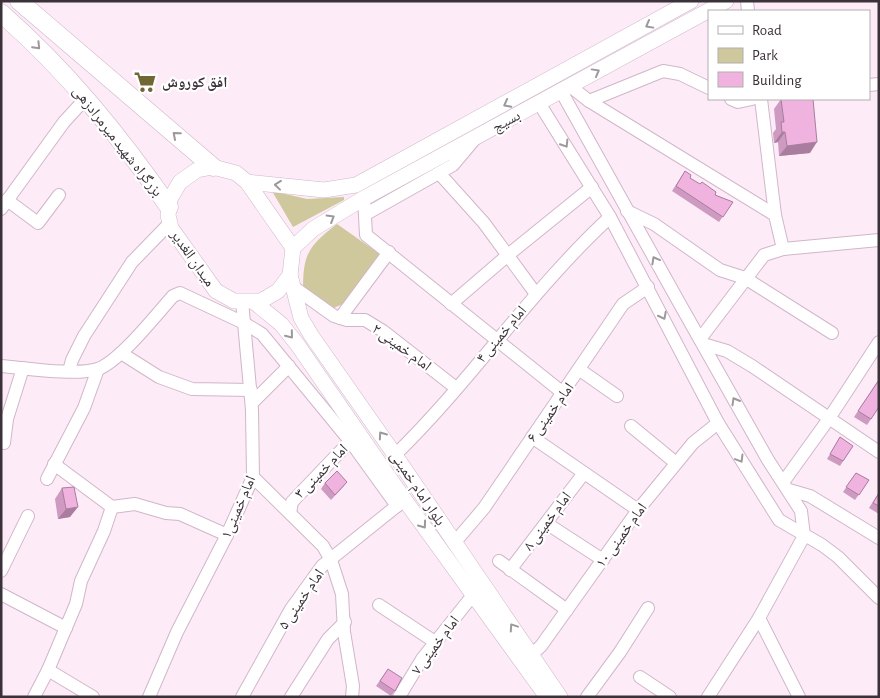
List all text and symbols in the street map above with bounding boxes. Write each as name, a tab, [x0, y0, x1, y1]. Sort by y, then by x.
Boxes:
legend	[708, 10, 870, 100]
one-way arrow	[645, 19, 654, 29]
text: Road	[752, 23, 782, 38]
one-way arrow	[31, 40, 40, 49]
text: Park	[752, 48, 778, 63]
one-way arrow	[590, 68, 599, 78]
supermarket icon: افق کوروش	[132, 69, 158, 95]
text: Building	[752, 73, 802, 88]
place label: افق کوروش	[162, 75, 227, 91]
street label: بزرگراه شهید میرمرادزهی	[68, 83, 165, 201]
one-way arrow	[503, 98, 512, 108]
street label: بسیج	[490, 108, 524, 137]
one-way arrow	[173, 132, 182, 141]
one-way arrow	[558, 139, 568, 148]
one-way arrow	[274, 179, 282, 190]
one-way arrow	[325, 215, 334, 225]
street label: میدان الغدیر	[165, 226, 218, 291]
one-way arrow	[651, 256, 661, 265]
street label: امام خمینی ۴	[473, 303, 531, 367]
one-way arrow	[657, 310, 667, 319]
street label: امام خمینی ۲	[368, 321, 434, 375]
one-way arrow	[284, 329, 293, 338]
street label: امام خمینی ۶	[524, 380, 578, 446]
one-way arrow	[732, 397, 742, 406]
one-way arrow	[379, 432, 388, 441]
street label: امام خمینی ۳	[292, 441, 352, 503]
street label: بلوار امام خمینی	[386, 448, 448, 529]
one-way arrow	[733, 453, 743, 462]
street label: امام خمینی۱	[219, 474, 260, 542]
street label: امام خمینی ۸	[521, 489, 576, 555]
street label: امام خمینی ۱۰	[593, 500, 651, 572]
one-way arrow	[417, 519, 426, 529]
street label: امام خمینی ۵	[276, 566, 329, 633]
street label: امام خمینی ۷	[409, 613, 464, 679]
one-way arrow	[510, 624, 519, 633]

